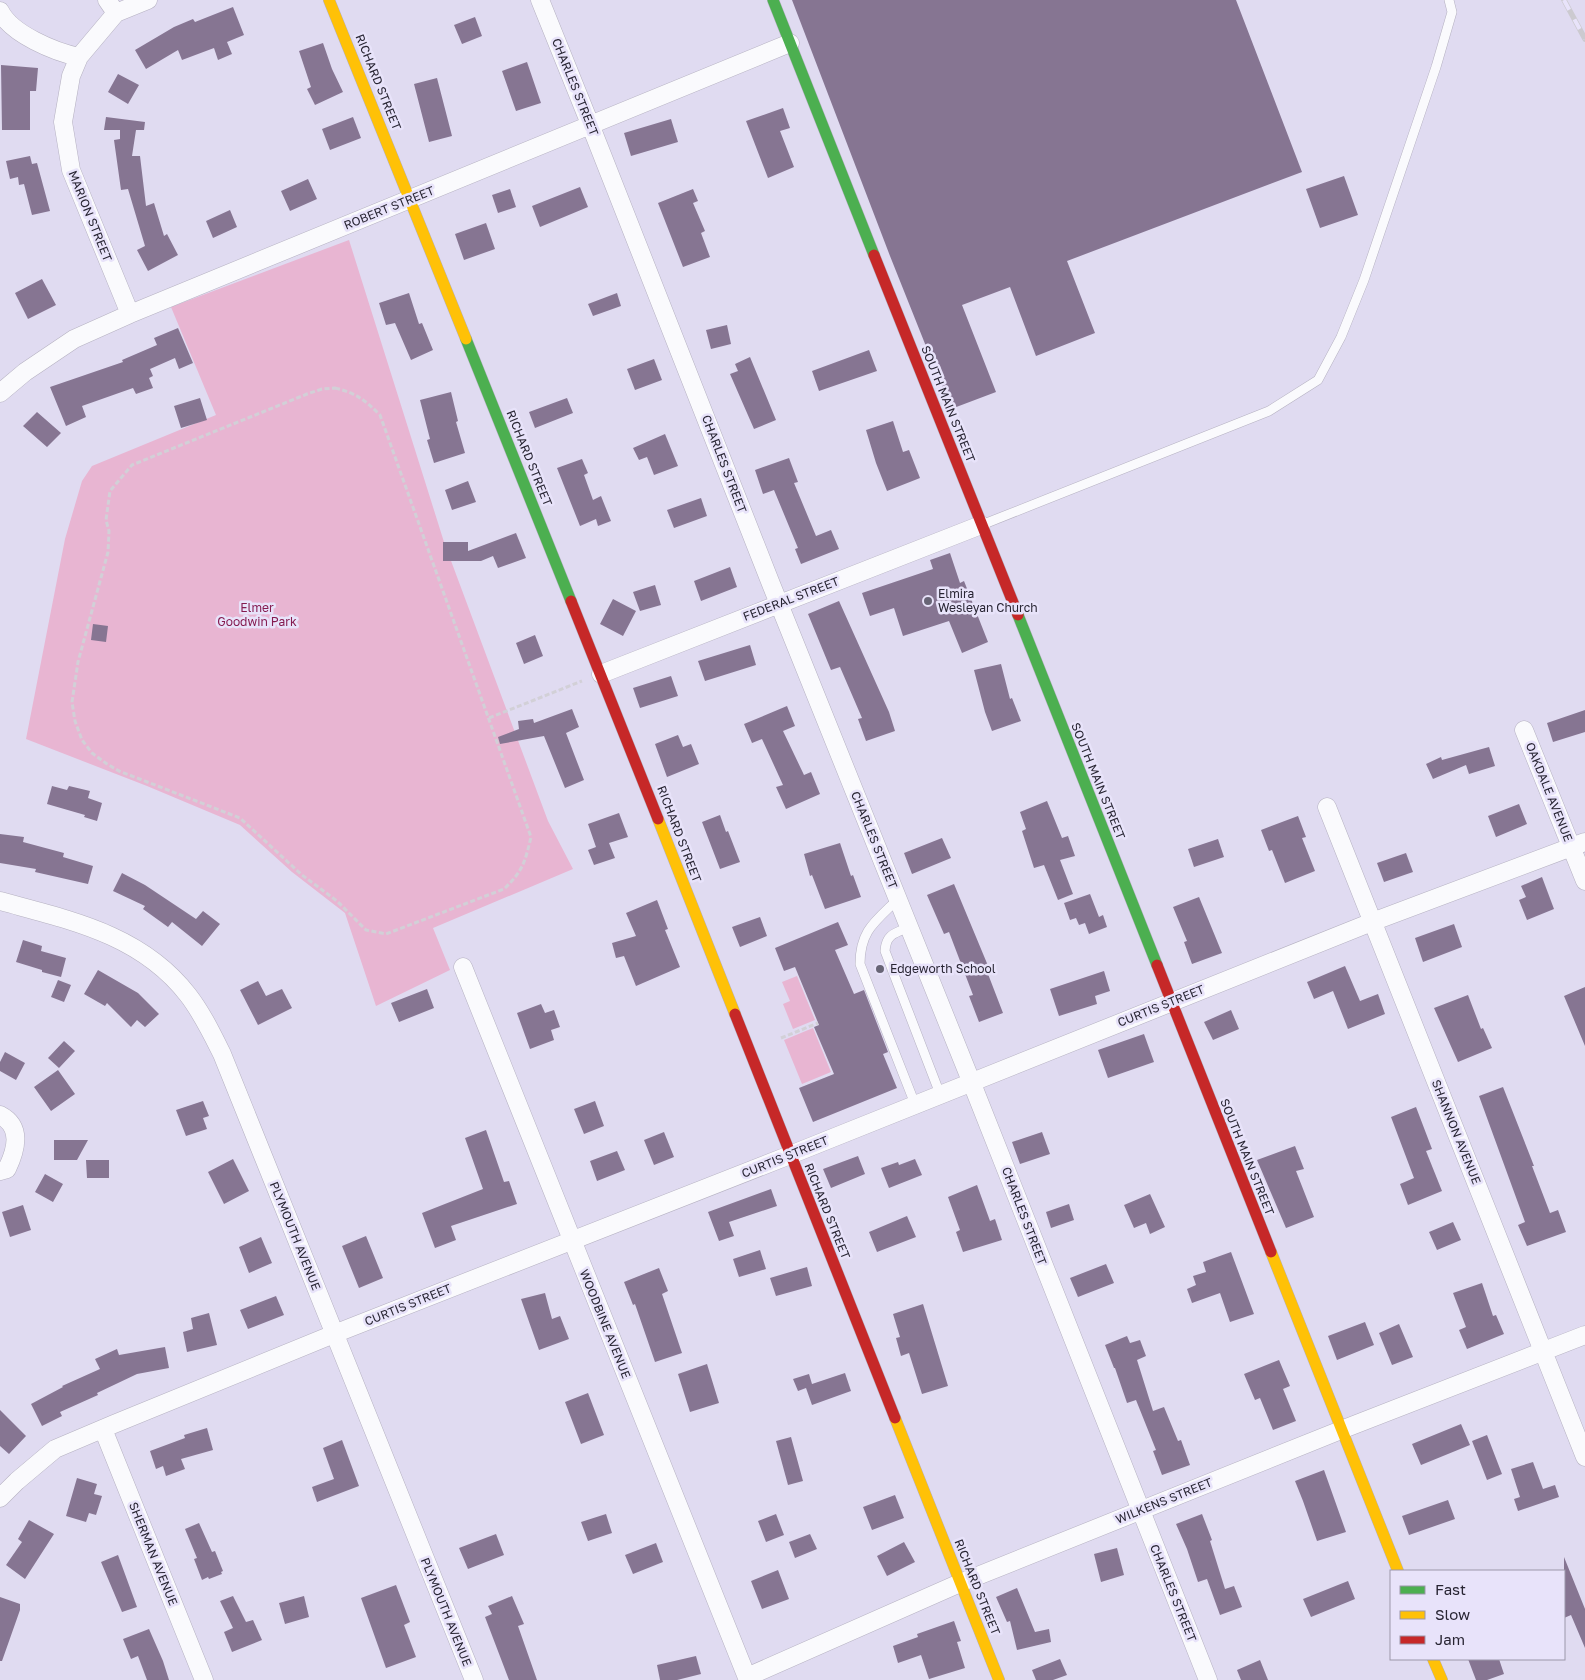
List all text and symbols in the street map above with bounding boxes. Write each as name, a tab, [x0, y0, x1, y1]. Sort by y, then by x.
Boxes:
street label: RICHARD STREET	[352, 32, 405, 133]
street label: CHARLES STREET	[549, 36, 602, 138]
street label: MARION STREET	[65, 168, 116, 264]
street label: ROBERT STREET	[341, 182, 437, 233]
street label: SOUTH MAIN STREET	[918, 343, 979, 465]
street label: RICHARD STREET	[503, 408, 556, 509]
street label: CHARLES STREET	[699, 413, 750, 515]
street label: FEDERAL STREET	[741, 573, 841, 624]
place label: Elmira Wesleyan Church	[938, 586, 1038, 615]
marker: Elmira Wesleyan Church	[922, 595, 934, 607]
park label: Elmer Goodwin Park	[217, 600, 297, 629]
street label: SOUTH MAIN STREET	[1068, 720, 1129, 842]
street label: OAKDALE AVENUE	[1523, 740, 1576, 844]
street label: RICHARD STREET	[654, 783, 705, 885]
street label: CHARLES STREET	[848, 789, 901, 891]
place label: Edgeworth School	[890, 961, 996, 976]
marker: Edgeworth School	[874, 963, 886, 975]
street label: CURTIS STREET	[1115, 981, 1207, 1030]
street label: SHANNON AVENUE	[1429, 1077, 1484, 1186]
street label: SOUTH MAIN STREET	[1217, 1096, 1278, 1218]
street label: CURTIS STREET	[739, 1132, 831, 1181]
street label: RICHARD STREET	[801, 1161, 854, 1262]
street label: CHARLES STREET	[999, 1165, 1050, 1267]
street label: PLYMOUTH AVENUE	[267, 1179, 324, 1292]
street label: WOODBINE AVENUE	[577, 1267, 634, 1381]
street label: CURTIS STREET	[362, 1280, 454, 1329]
street label: WILKENS STREET	[1113, 1474, 1215, 1527]
street label: SHERMAN AVENUE	[126, 1500, 181, 1608]
street label: RICHARD STREET	[951, 1537, 1004, 1638]
street label: CHARLES STREET	[1147, 1542, 1200, 1644]
street label: PLYMOUTH AVENUE	[418, 1555, 475, 1668]
legend	[1390, 1570, 1565, 1660]
text: Fast	[1435, 1580, 1466, 1598]
text: Slow	[1435, 1605, 1470, 1623]
text: Jam	[1435, 1630, 1465, 1648]

